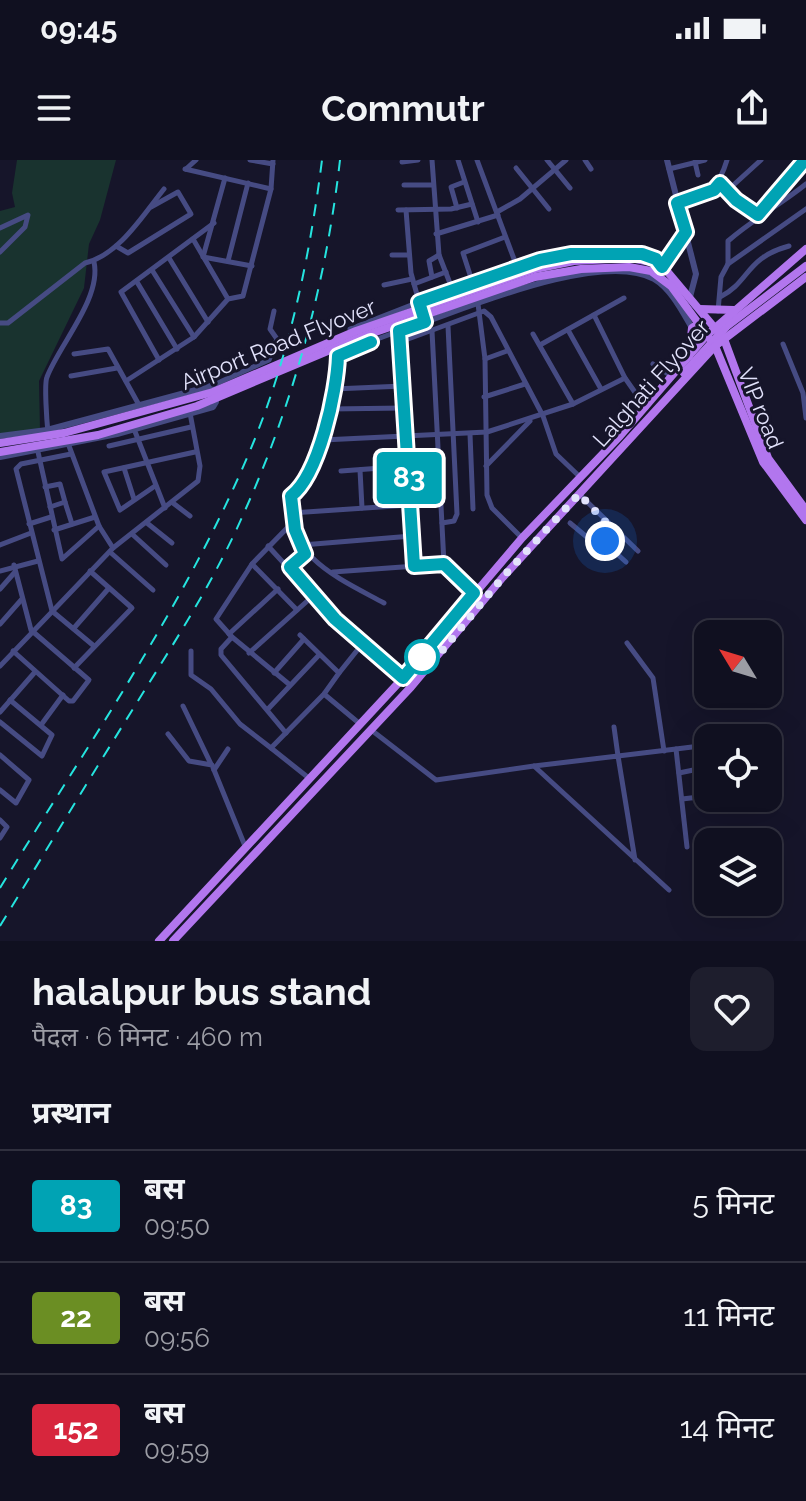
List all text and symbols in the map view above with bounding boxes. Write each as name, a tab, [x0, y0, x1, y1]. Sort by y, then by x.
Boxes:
text: 09:45	[40, 11, 117, 46]
icon: menu	[32, 86, 76, 130]
icon: share	[730, 86, 774, 130]
text: Commutr	[321, 87, 485, 129]
street label: Airport Road Flyover	[177, 293, 379, 395]
street label: Lalghati Flyover	[587, 314, 715, 452]
street label: VIP road	[733, 364, 789, 452]
line badge: 83	[373, 452, 445, 504]
text: 83	[393, 461, 425, 494]
your location	[585, 521, 625, 561]
north arrow	[694, 620, 782, 708]
map controls	[694, 620, 782, 916]
unlabelled marker	[405, 640, 439, 674]
button: locate	[694, 724, 782, 812]
button: layers	[694, 828, 782, 916]
button: heart	[690, 967, 774, 1051]
text: halalpur bus stand	[32, 969, 371, 1014]
text: पैदल · 6 मिनट · 460 m	[32, 1022, 263, 1052]
text: प्रस्थान	[32, 1095, 111, 1130]
text: बस	[144, 1171, 185, 1206]
text: 5 मिनट	[693, 1186, 774, 1221]
text: 83	[60, 1189, 92, 1222]
text: 09:50	[144, 1211, 210, 1241]
text: बस	[144, 1283, 185, 1318]
text: 11 मिनट	[683, 1298, 774, 1333]
text: 22	[60, 1301, 92, 1334]
text: 09:56	[144, 1323, 210, 1353]
text: बस	[144, 1395, 185, 1430]
text: 14 मिनट	[680, 1410, 774, 1445]
text: 152	[53, 1413, 99, 1446]
text: 09:59	[144, 1435, 209, 1465]

